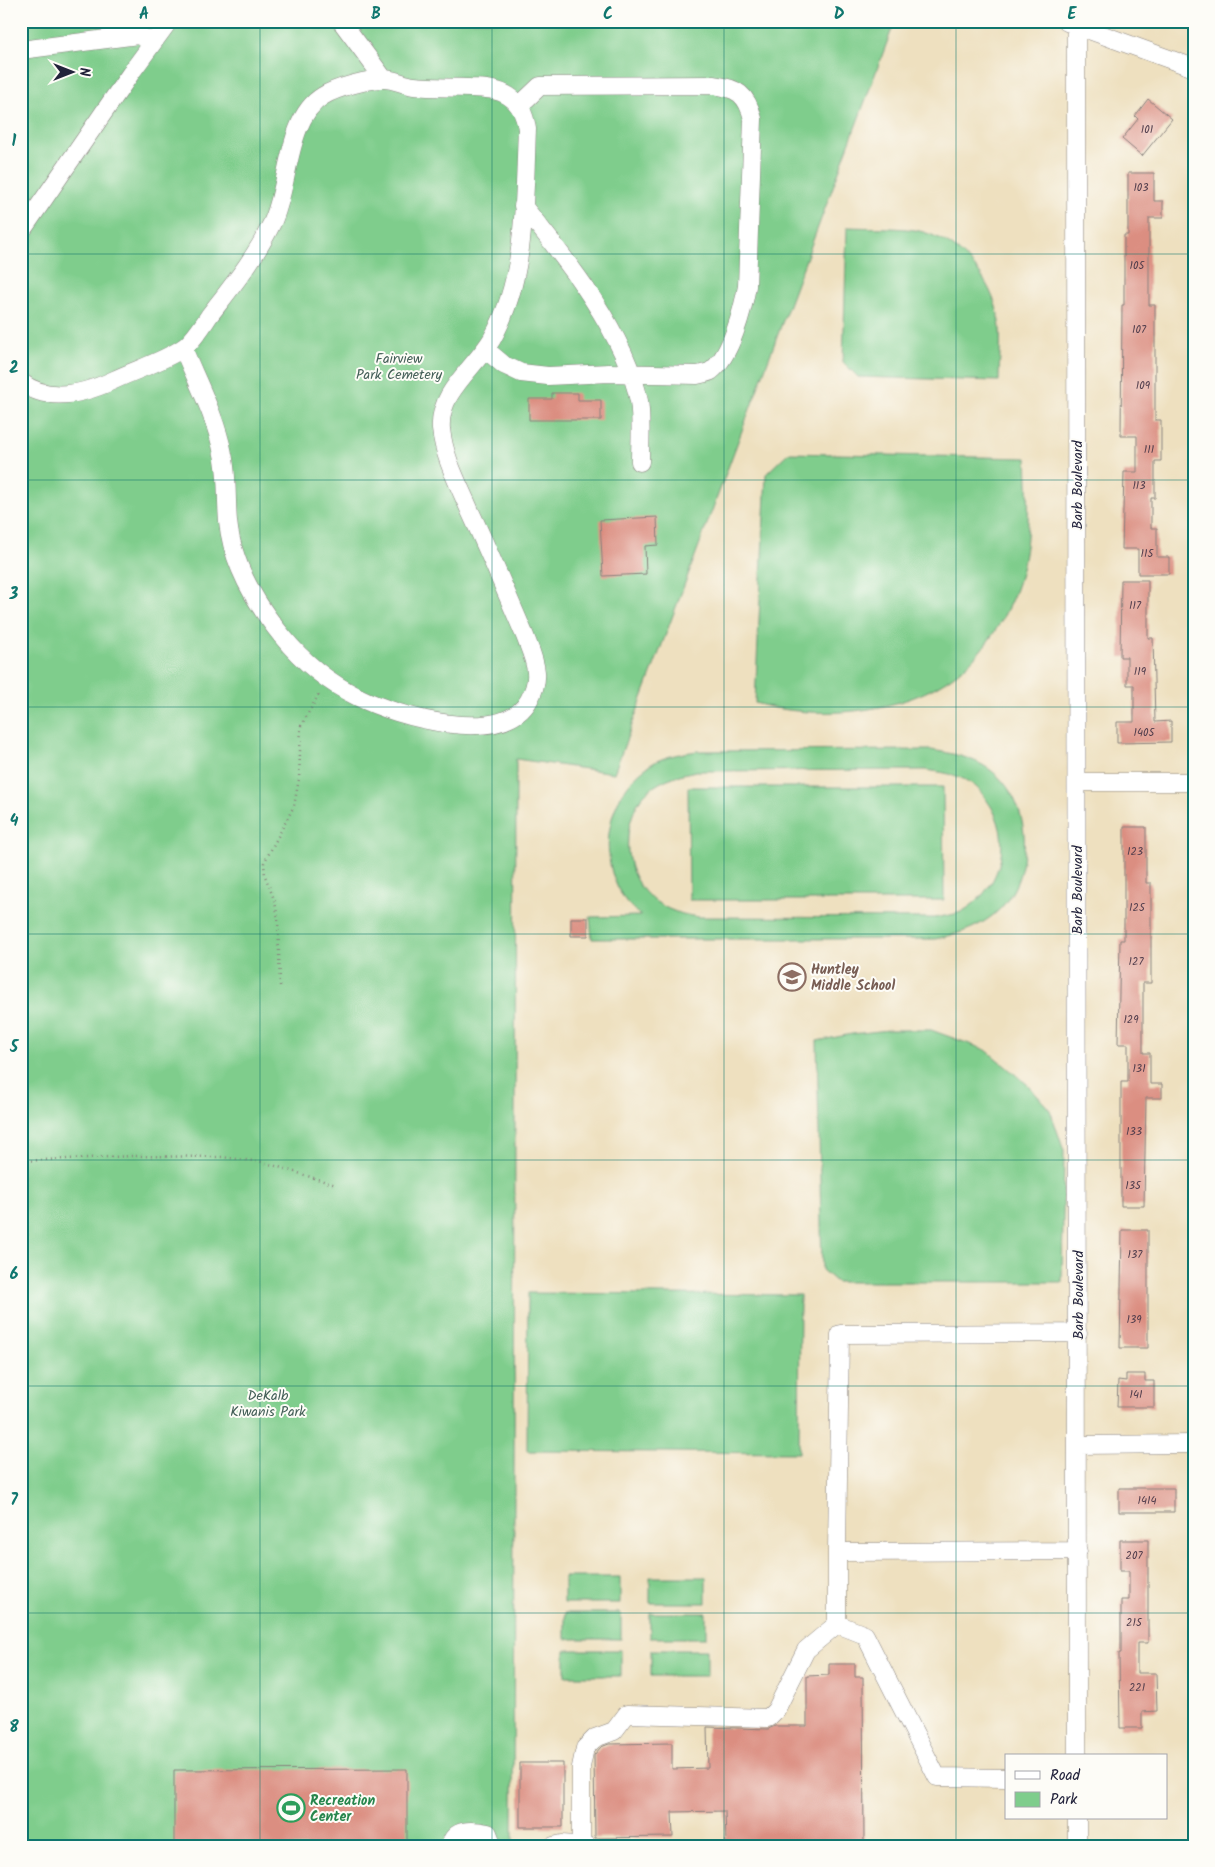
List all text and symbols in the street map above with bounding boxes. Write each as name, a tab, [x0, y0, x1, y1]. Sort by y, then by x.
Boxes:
text: A	[139, 2, 149, 27]
text: B	[371, 2, 381, 27]
text: C	[603, 2, 613, 27]
text: D	[834, 2, 845, 27]
text: E	[1068, 2, 1078, 27]
north arrow	[48, 48, 98, 98]
text: N	[73, 68, 95, 77]
house number: 101	[1141, 121, 1153, 139]
text: 1	[12, 129, 17, 154]
house number: 103	[1133, 179, 1149, 197]
house number: 105	[1130, 257, 1146, 275]
house number: 107	[1132, 321, 1147, 339]
park label: Fairview Park Cemetery	[356, 348, 442, 386]
text: 2	[9, 356, 19, 381]
house number: 109	[1136, 377, 1151, 395]
street label: Barb Boulevard	[1067, 440, 1089, 529]
house number: 111	[1144, 441, 1154, 459]
house number: 113	[1132, 477, 1146, 495]
house number: 115	[1141, 545, 1154, 563]
text: 3	[9, 582, 19, 607]
house number: 117	[1129, 597, 1142, 615]
house number: 119	[1134, 663, 1147, 681]
house number: 1405	[1134, 724, 1156, 742]
text: 4	[10, 809, 19, 834]
house number: 123	[1127, 843, 1143, 861]
street label: Barb Boulevard	[1067, 845, 1089, 934]
house number: 125	[1129, 899, 1146, 917]
house number: 127	[1129, 953, 1144, 971]
place label: Huntley Middle School	[811, 959, 895, 997]
school or university icon: Huntley Middle School	[777, 962, 807, 992]
house number: 129	[1123, 1011, 1139, 1029]
text: 5	[9, 1035, 20, 1060]
house number: 131	[1132, 1060, 1146, 1078]
house number: 133	[1126, 1123, 1142, 1141]
house number: 135	[1125, 1177, 1142, 1195]
house number: 137	[1128, 1246, 1143, 1264]
street label: Barb Boulevard	[1068, 1250, 1090, 1339]
text: 6	[10, 1262, 19, 1287]
house number: 139	[1126, 1311, 1142, 1329]
park label: DeKalb Kiwanis Park	[230, 1385, 306, 1423]
house number: 141	[1130, 1386, 1142, 1404]
text: 7	[10, 1488, 18, 1513]
house number: 1414	[1137, 1492, 1157, 1510]
house number: 207	[1126, 1547, 1143, 1565]
house number: 215	[1126, 1614, 1143, 1632]
house number: 221	[1129, 1679, 1145, 1697]
text: 8	[9, 1715, 19, 1740]
legend	[1005, 1754, 1168, 1820]
text: Road	[1050, 1764, 1081, 1788]
text: Park	[1050, 1788, 1078, 1812]
place label: Recreation Center	[310, 1790, 375, 1828]
sports icon: Recreation Center	[276, 1793, 306, 1823]

